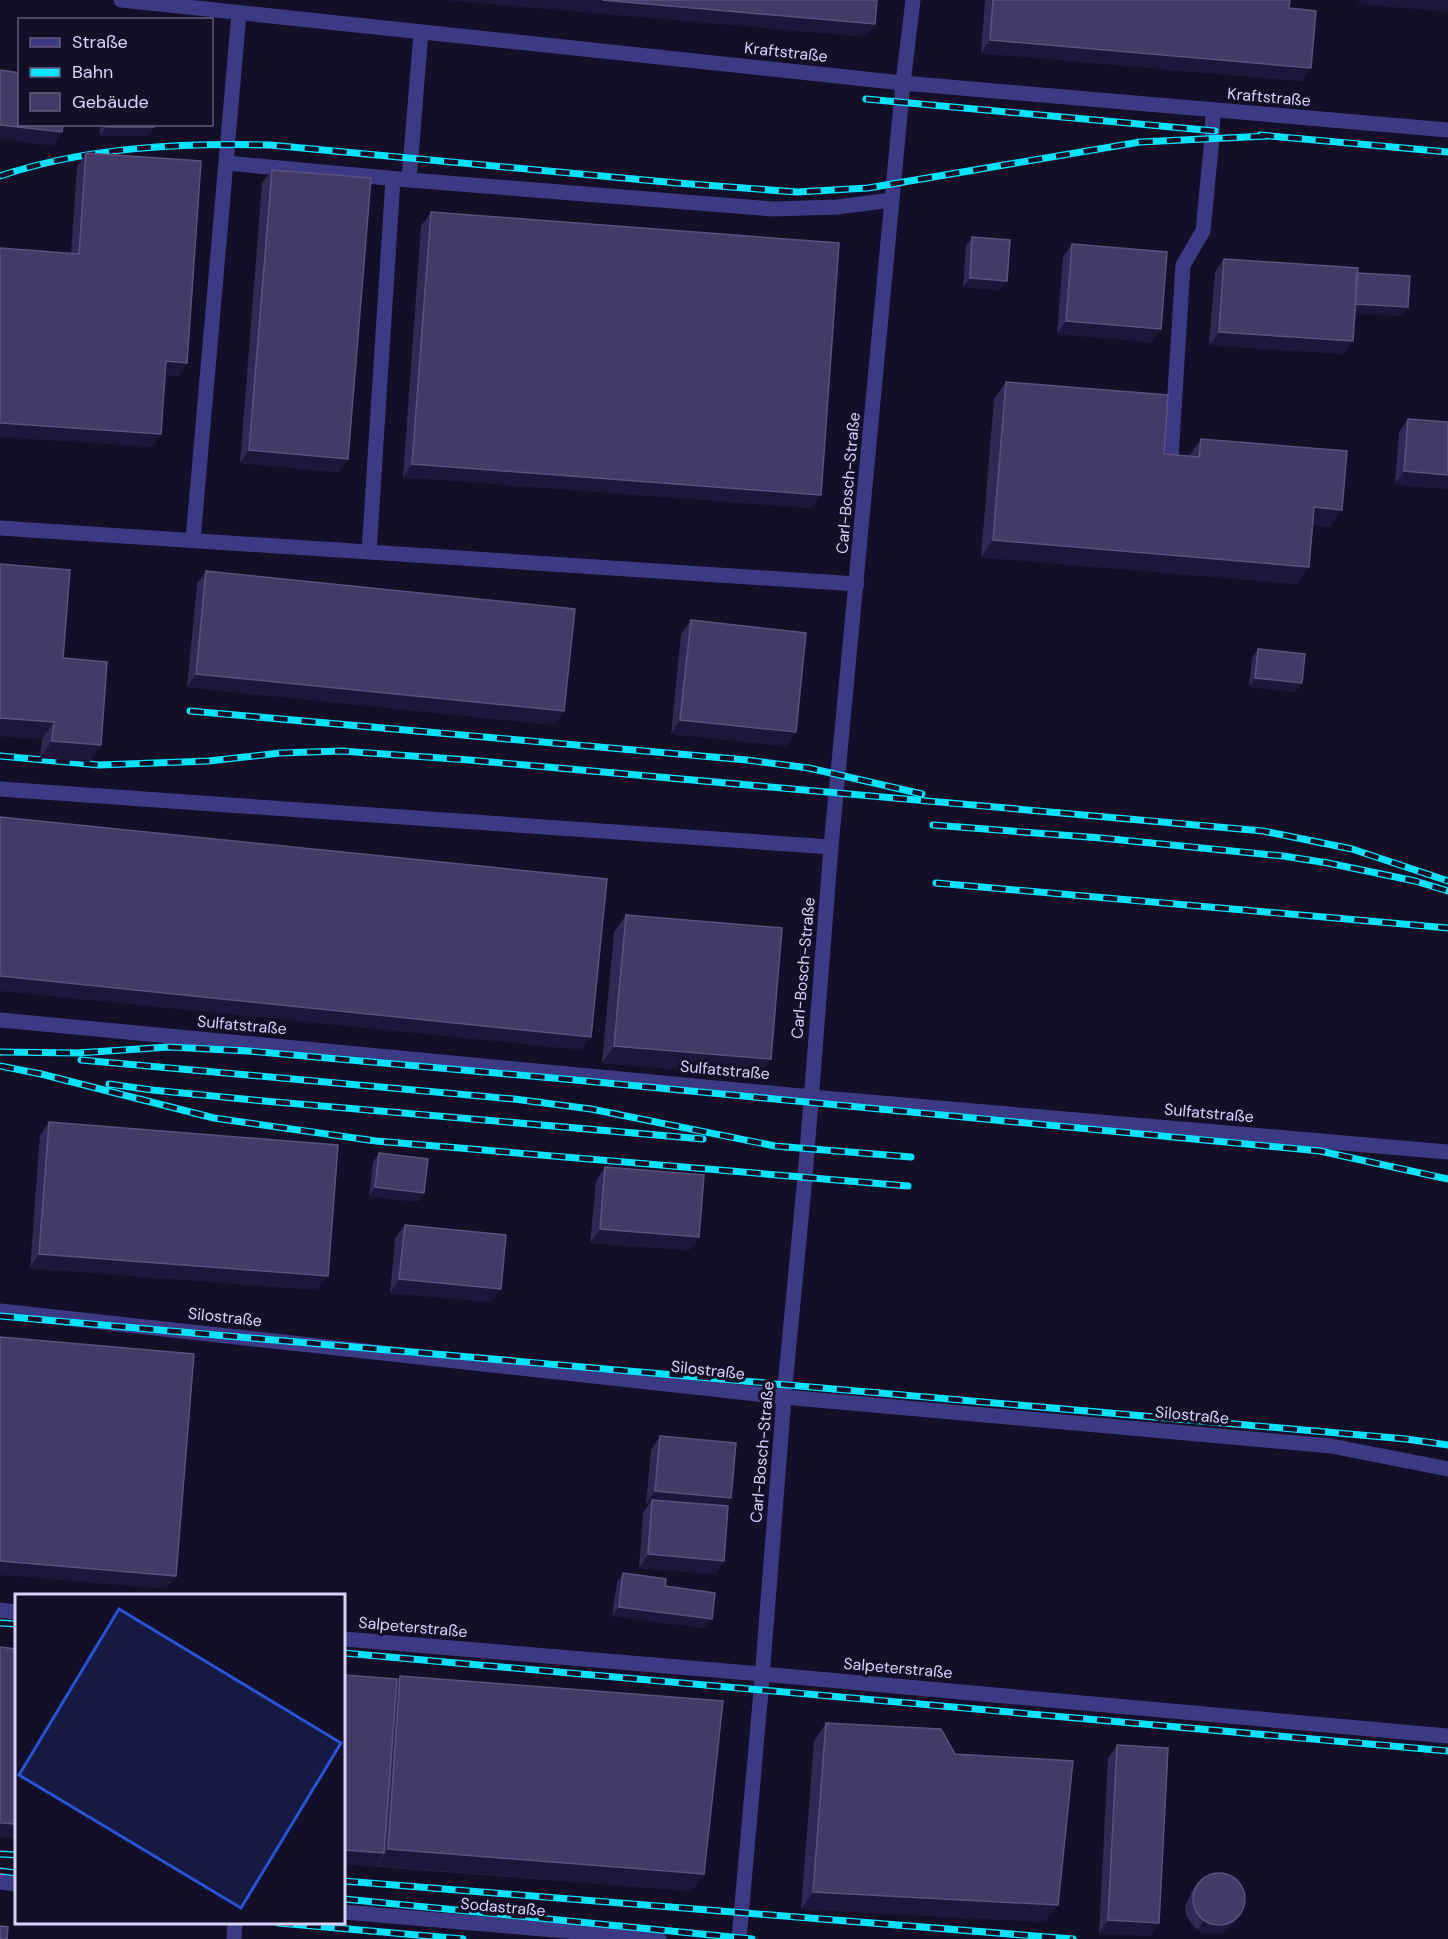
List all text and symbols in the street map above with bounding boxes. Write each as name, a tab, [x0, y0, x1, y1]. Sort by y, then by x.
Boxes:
legend	[18, 18, 213, 126]
text: Straße	[72, 30, 128, 54]
street label: Kraftstraße	[743, 37, 829, 67]
text: Bahn	[72, 60, 113, 84]
street label: Kraftstraße	[1226, 83, 1312, 111]
text: Gebäude	[72, 90, 149, 114]
street label: Carl-Bosch-Straße	[831, 411, 865, 555]
street label: Carl-Bosch-Straße	[786, 896, 820, 1040]
street label: Sulfatstraße	[196, 1011, 288, 1039]
street label: Sulfatstraße	[679, 1056, 771, 1084]
street label: Sulfatstraße	[1163, 1099, 1255, 1127]
street label: Silostraße	[187, 1303, 263, 1331]
street label: Silostraße	[670, 1356, 746, 1384]
street label: Carl-Bosch-Straße	[745, 1380, 779, 1524]
street label: Silostraße	[1154, 1401, 1230, 1429]
inset map	[15, 1594, 345, 1924]
street label: Salpeterstraße	[358, 1612, 468, 1642]
street label: Salpeterstraße	[843, 1653, 953, 1683]
street label: Sodastraße	[459, 1893, 547, 1921]

